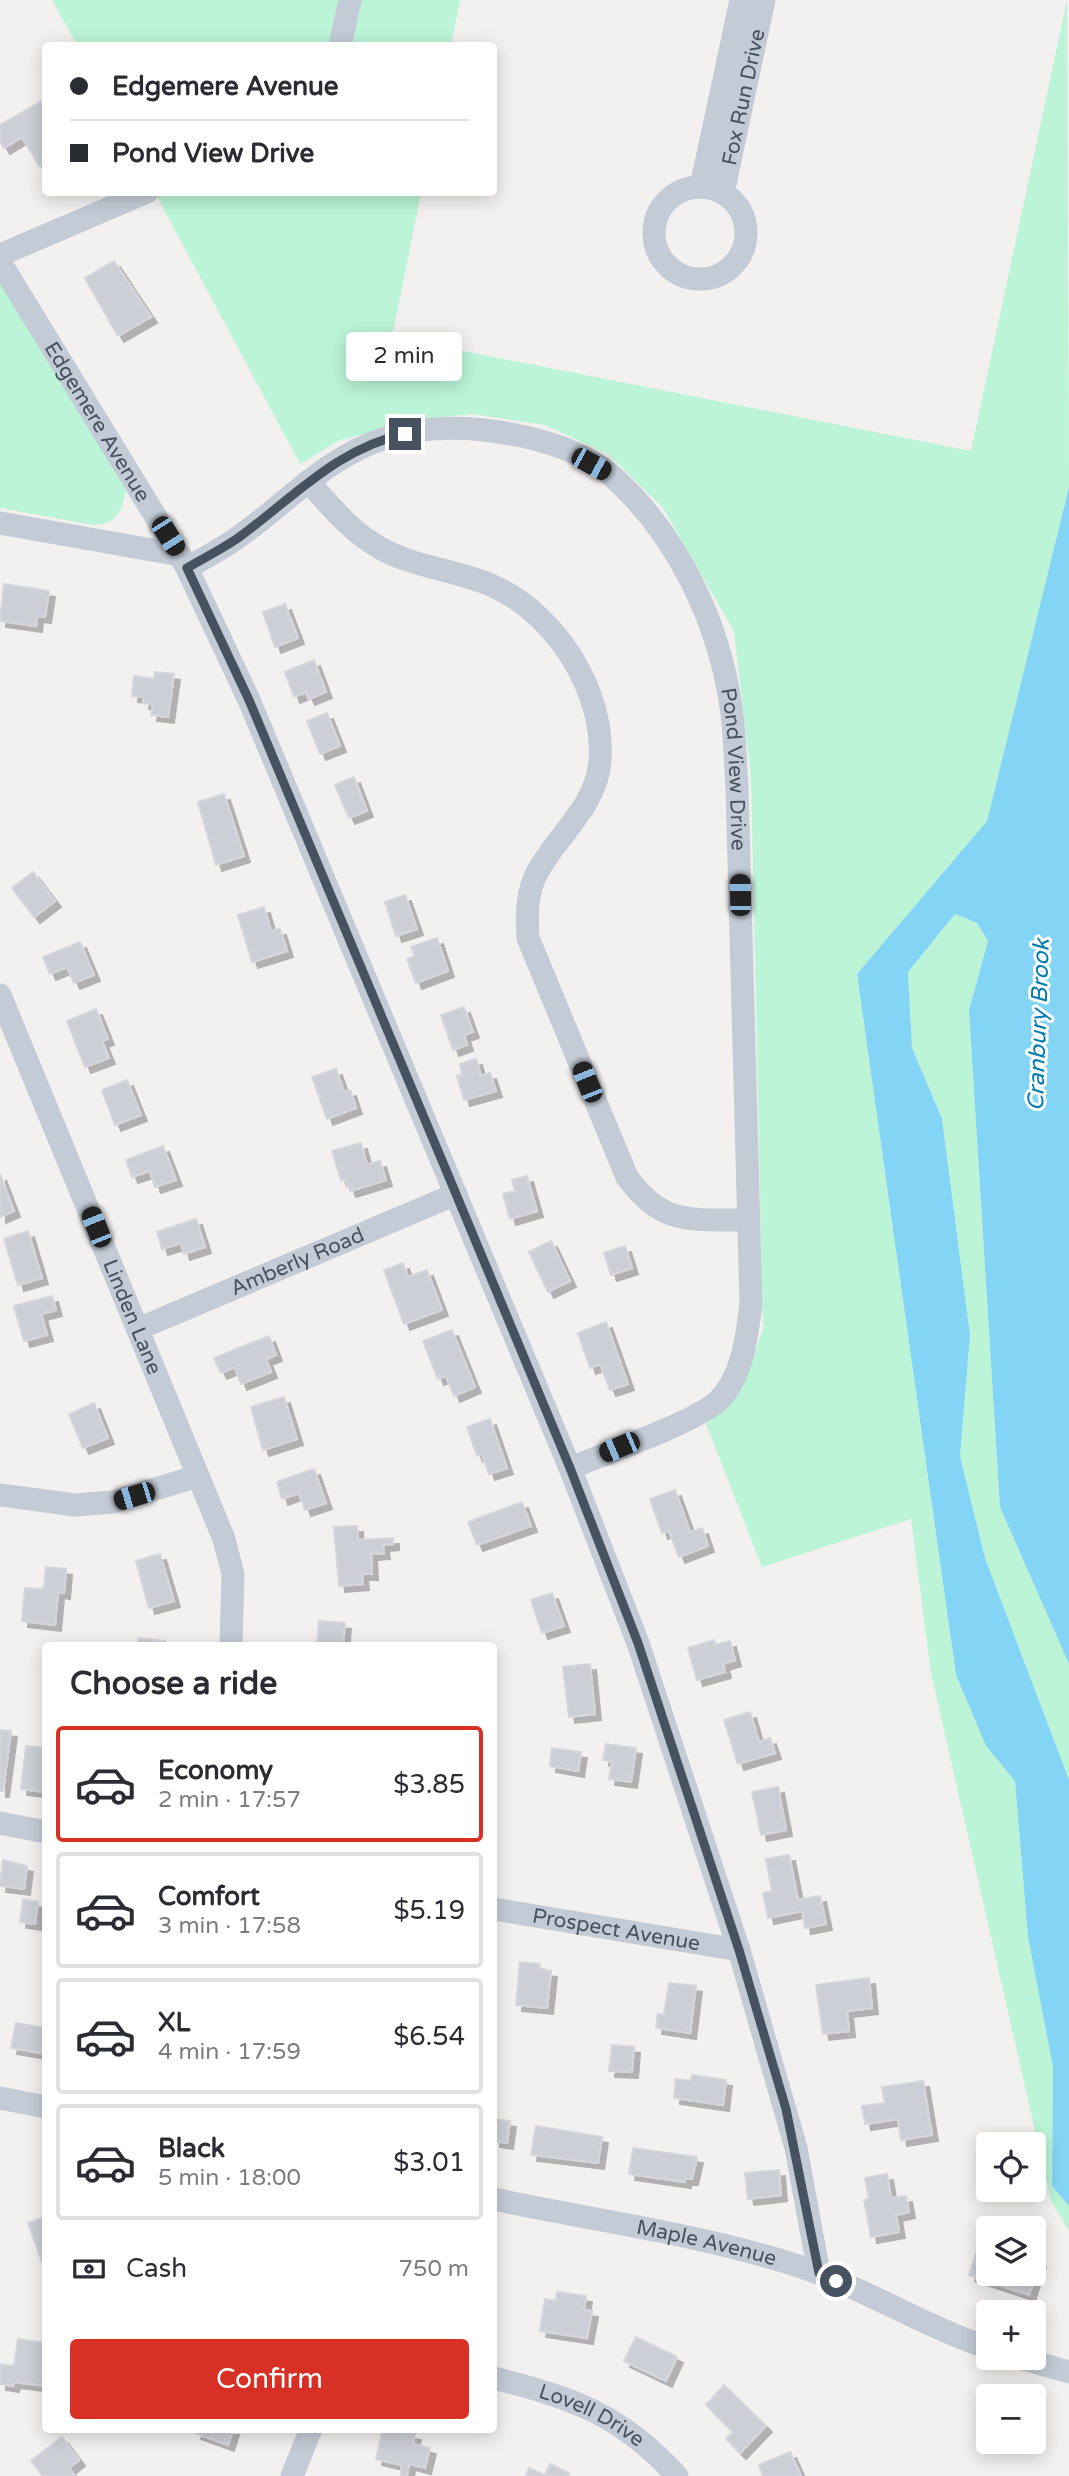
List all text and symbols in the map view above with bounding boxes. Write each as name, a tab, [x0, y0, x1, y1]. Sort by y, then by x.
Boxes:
street label: Fox Run Drive	[717, 27, 771, 168]
text: Edgemere Avenue	[112, 71, 338, 102]
text: Pond View Drive	[112, 138, 314, 169]
callout: 2 min	[347, 332, 463, 382]
street label: Edgemere Avenue	[39, 337, 156, 507]
text: 2 min	[373, 342, 435, 370]
route end	[389, 418, 421, 450]
car	[568, 445, 615, 483]
car	[148, 513, 189, 559]
street label: Pond View Drive	[715, 686, 751, 851]
car	[730, 874, 751, 916]
water label: Cranbury Brook	[1022, 937, 1056, 1111]
car	[570, 1059, 605, 1105]
car	[79, 1204, 114, 1250]
street label: Amberly Road	[227, 1222, 368, 1301]
street label: Linden Lane	[97, 1256, 167, 1378]
car	[596, 1429, 643, 1465]
car	[111, 1480, 158, 1512]
text: Choose a ride	[70, 1665, 277, 1703]
icon: car	[74, 1753, 137, 1816]
text: Economy	[158, 1755, 273, 1786]
text: $3.85	[393, 1769, 465, 1800]
text: 2 min · 17:57	[158, 1786, 301, 1814]
icon: car	[74, 1879, 137, 1942]
text: Comfort	[158, 1881, 260, 1912]
text: $5.19	[393, 1895, 465, 1926]
street label: Prospect Avenue	[531, 1904, 702, 1956]
text: 3 min · 17:58	[158, 1912, 301, 1940]
icon: car	[74, 2005, 137, 2068]
text: XL	[158, 2007, 190, 2038]
text: $6.54	[393, 2021, 465, 2052]
text: 4 min · 17:59	[158, 2038, 301, 2066]
icon: car	[74, 2131, 137, 2194]
map controls	[976, 2132, 1046, 2454]
button: locate	[976, 2132, 1046, 2202]
text: Black	[158, 2133, 225, 2164]
text: $3.01	[393, 2147, 465, 2178]
text: 5 min · 18:00	[158, 2164, 301, 2192]
street label: Maple Avenue	[634, 2215, 780, 2272]
button: layers	[976, 2216, 1046, 2286]
icon: cash	[70, 2250, 108, 2288]
text: Cash	[126, 2253, 187, 2284]
text: 750 m	[399, 2255, 469, 2283]
route start	[820, 2265, 852, 2297]
button: +	[976, 2300, 1046, 2370]
button: Confirm	[70, 2339, 469, 2419]
street label: Lovell Drive	[536, 2379, 649, 2452]
button: −	[976, 2384, 1046, 2454]

